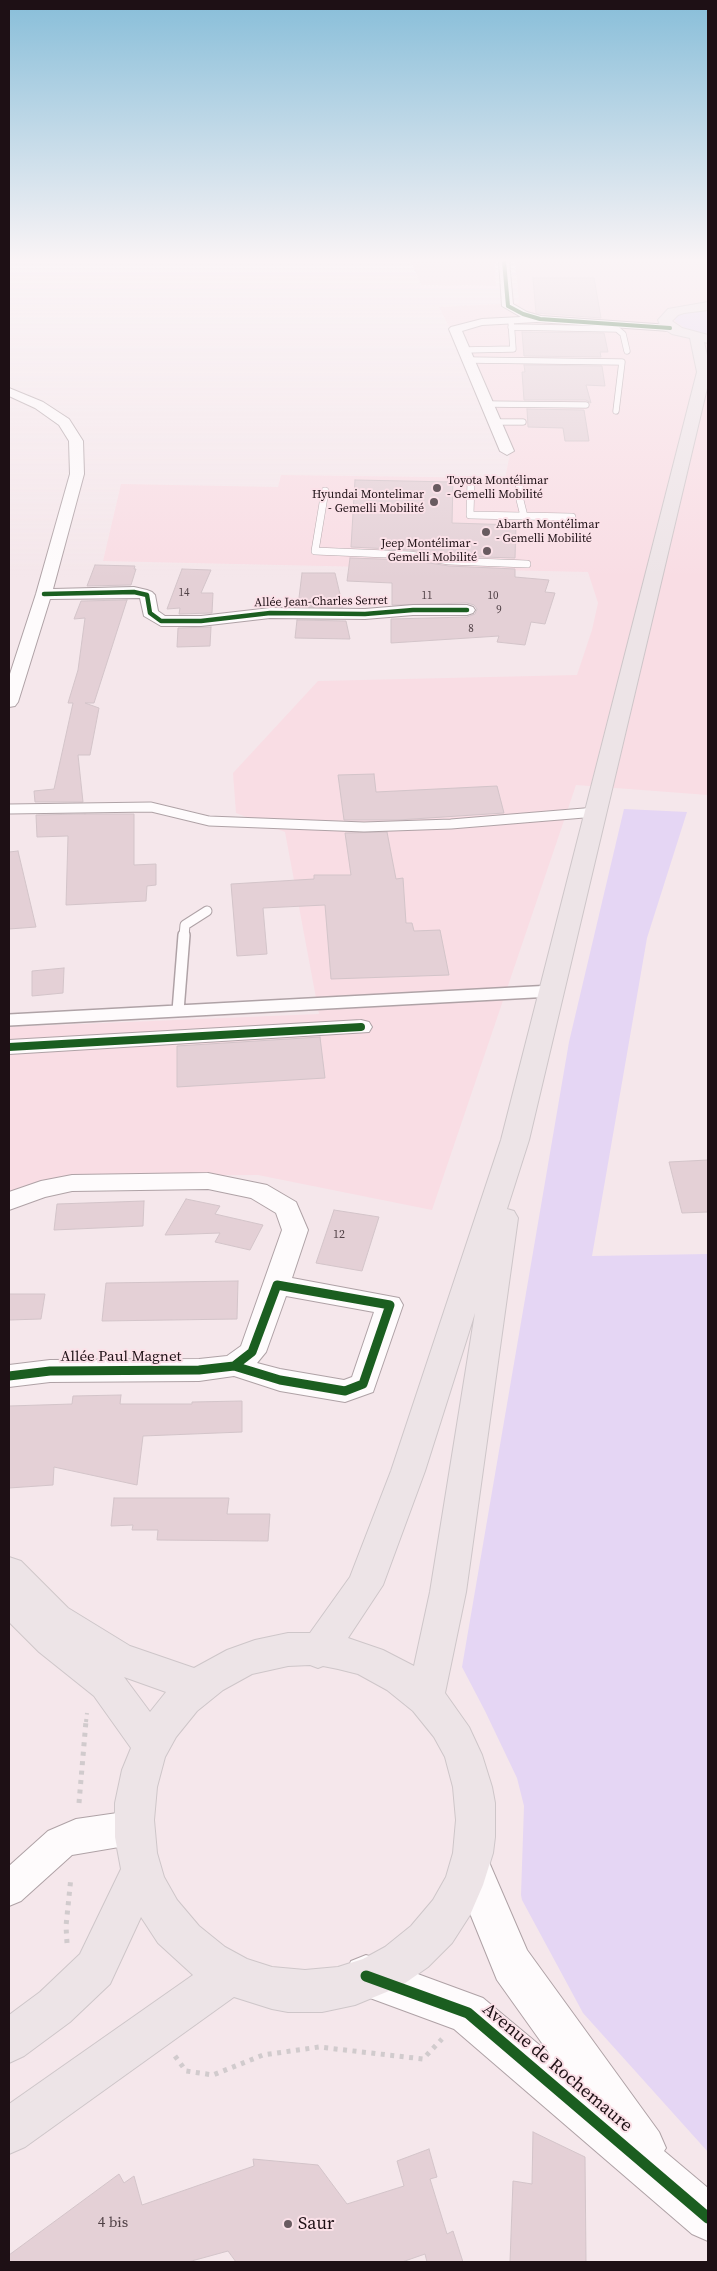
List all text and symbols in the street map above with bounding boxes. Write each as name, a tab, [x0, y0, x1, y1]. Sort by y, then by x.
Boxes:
place label: Toyota Montélimar - Gemelli Mobilité	[447, 474, 548, 502]
marker: Toyota Montélimar - Gemelli Mobilité	[431, 482, 443, 494]
place label: Hyundai Montelimar - Gemelli Mobilité	[312, 488, 424, 516]
marker: Hyundai Montelimar - Gemelli Mobilité	[428, 496, 440, 508]
place label: Abarth Montélimar - Gemelli Mobilité	[496, 518, 600, 546]
marker: Abarth Montélimar - Gemelli Mobilité	[480, 526, 492, 538]
place label: Jeep Montélimar - Gemelli Mobilité	[381, 537, 477, 565]
marker: Jeep Montélimar - Gemelli Mobilité	[481, 545, 493, 557]
house number: 14	[179, 586, 189, 600]
house number: 11	[422, 589, 432, 603]
house number: 10	[488, 589, 498, 603]
street label: Allée Jean-Charles Serret	[254, 594, 388, 610]
house number: 9	[496, 603, 502, 617]
house number: 8	[468, 622, 474, 636]
house number: 12	[333, 1228, 345, 1242]
street label: Allée Paul Magnet	[61, 1348, 181, 1366]
street label: Avenue de Rochemaure	[478, 1999, 636, 2137]
place label: Saur	[298, 2213, 334, 2235]
house number: 4 bis	[98, 2214, 128, 2232]
marker: Saur	[282, 2218, 294, 2230]

